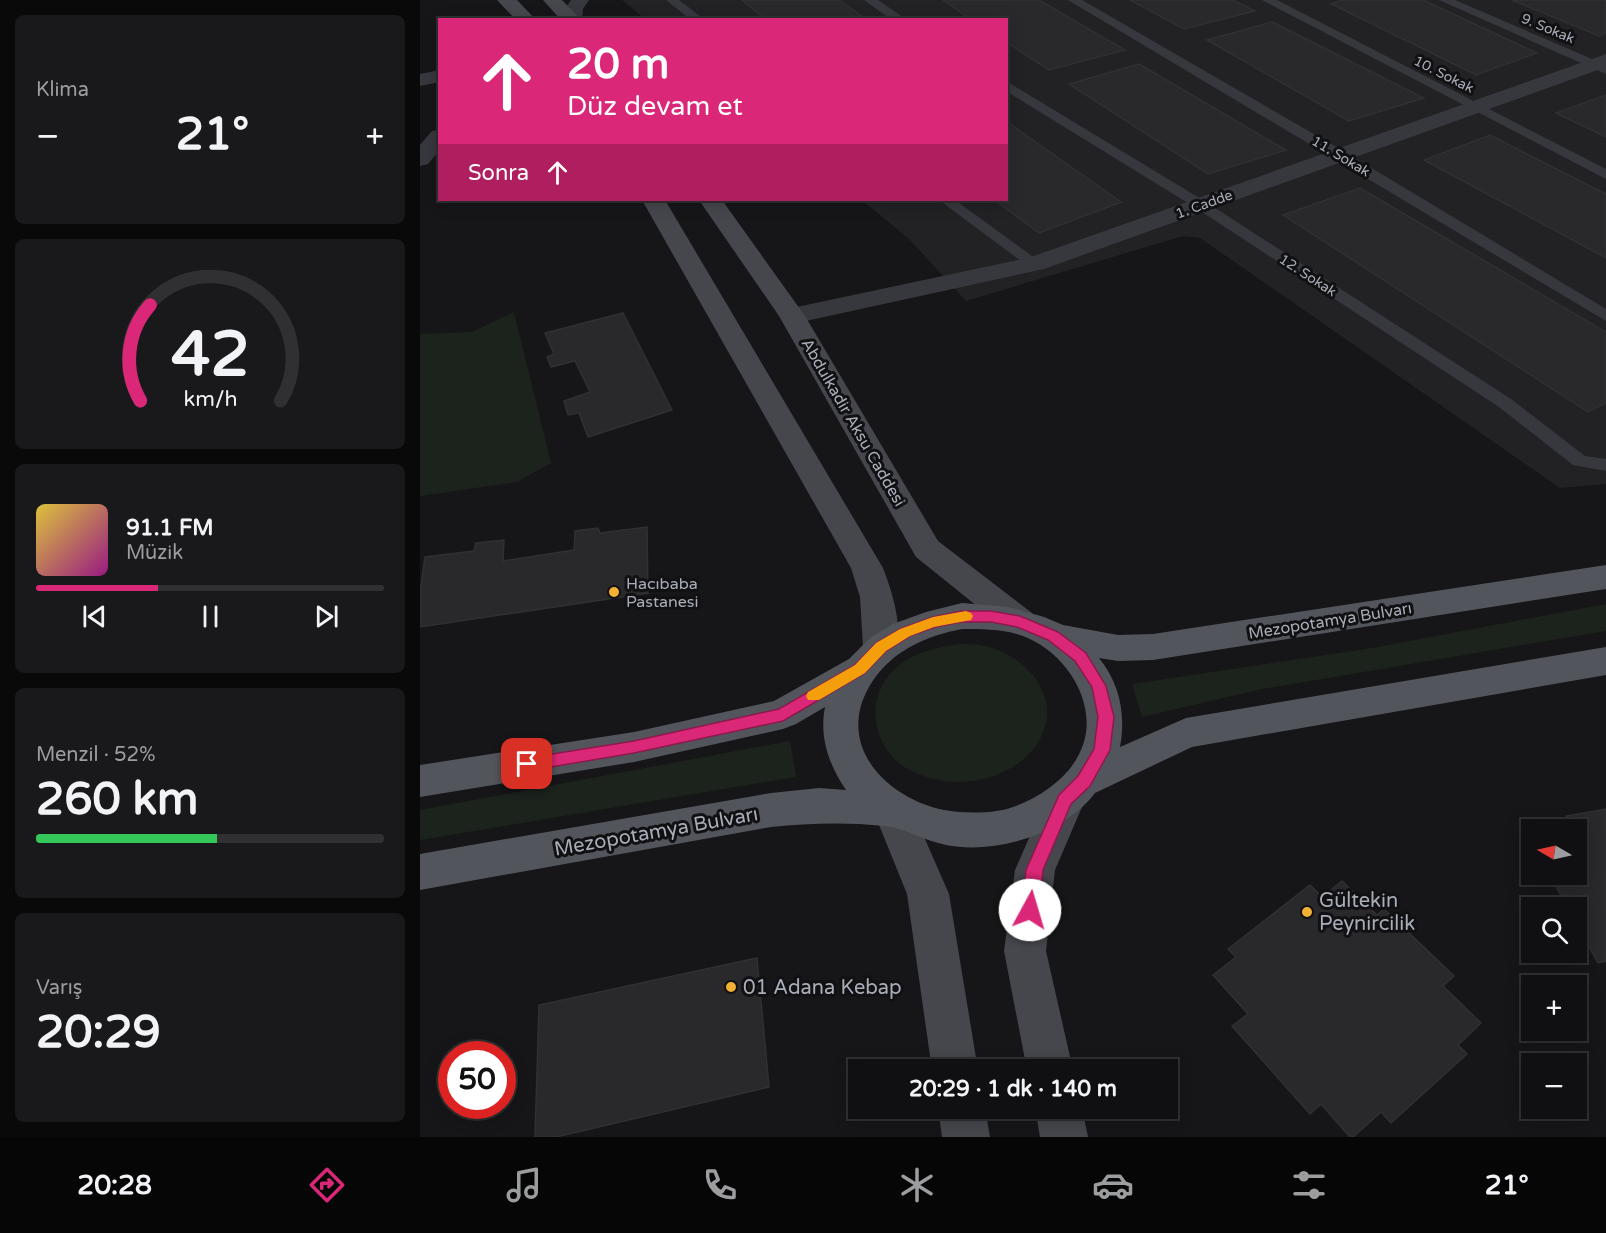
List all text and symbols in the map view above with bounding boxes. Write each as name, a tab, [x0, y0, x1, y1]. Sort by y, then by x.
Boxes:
street label: 9. Sokak	[1519, 10, 1577, 47]
text: 20 m	[567, 39, 669, 90]
icon: ahead	[468, 42, 546, 120]
street label: 10. Sokak	[1411, 52, 1477, 97]
text: Klima	[36, 78, 89, 102]
text: Düz devam et	[567, 90, 743, 123]
text: 21°	[176, 108, 249, 162]
text: −	[36, 117, 60, 156]
text: +	[365, 117, 384, 156]
street label: 11. Sokak	[1309, 132, 1373, 181]
icon: ahead	[541, 156, 574, 189]
text: Sonra	[468, 160, 529, 186]
street label: 1. Cadde	[1173, 186, 1235, 223]
street label: 12. Sokak	[1276, 251, 1340, 300]
text: 42	[171, 318, 249, 393]
street label: Abdulkadir Aksu Caddesi	[797, 335, 909, 510]
text: km/h	[183, 387, 237, 413]
text: 91.1 FM	[126, 515, 214, 541]
text: Müzik	[126, 541, 183, 565]
place label: Hacıbaba Pastanesi	[626, 574, 699, 612]
marker: Hacıbaba Pastanesi	[607, 585, 621, 599]
street label: Mezopotamya Bulvarı	[1247, 598, 1413, 644]
icon: previous	[78, 600, 111, 633]
icon: pause	[194, 600, 227, 633]
icon: next	[310, 600, 343, 633]
pin	[501, 738, 552, 789]
text: Menzil · 52%	[36, 743, 155, 767]
icon: arrive	[510, 747, 543, 780]
text: 260 km	[36, 773, 198, 827]
street label: Mezopotamya Bulvarı	[552, 802, 760, 862]
north arrow	[1521, 819, 1587, 885]
map controls	[1521, 819, 1587, 1119]
position arrow	[998, 878, 1062, 942]
place label: Gültekin Peynircilik	[1319, 889, 1415, 936]
button: search	[1521, 897, 1587, 963]
marker: Gültekin Peynircilik	[1300, 905, 1314, 919]
button: +	[1521, 975, 1587, 1041]
text: Varış	[36, 976, 82, 1000]
place label: 01 Adana Kebap	[743, 976, 902, 1000]
marker: 01 Adana Kebap	[724, 980, 738, 994]
text: 20:29	[36, 1006, 161, 1060]
speed limit sign: 50	[438, 1041, 516, 1119]
button: −	[1521, 1053, 1587, 1119]
text: 20:29 · 1 dk · 140 m	[909, 1076, 1117, 1102]
icon: directions	[306, 1164, 348, 1206]
icon: music	[503, 1164, 545, 1206]
icon: phone	[699, 1164, 741, 1206]
icon: climate	[896, 1164, 938, 1206]
icon: car	[1092, 1164, 1134, 1206]
icon: filters	[1288, 1164, 1330, 1206]
text: 20:28	[77, 1169, 152, 1202]
text: 21°	[1485, 1169, 1529, 1202]

